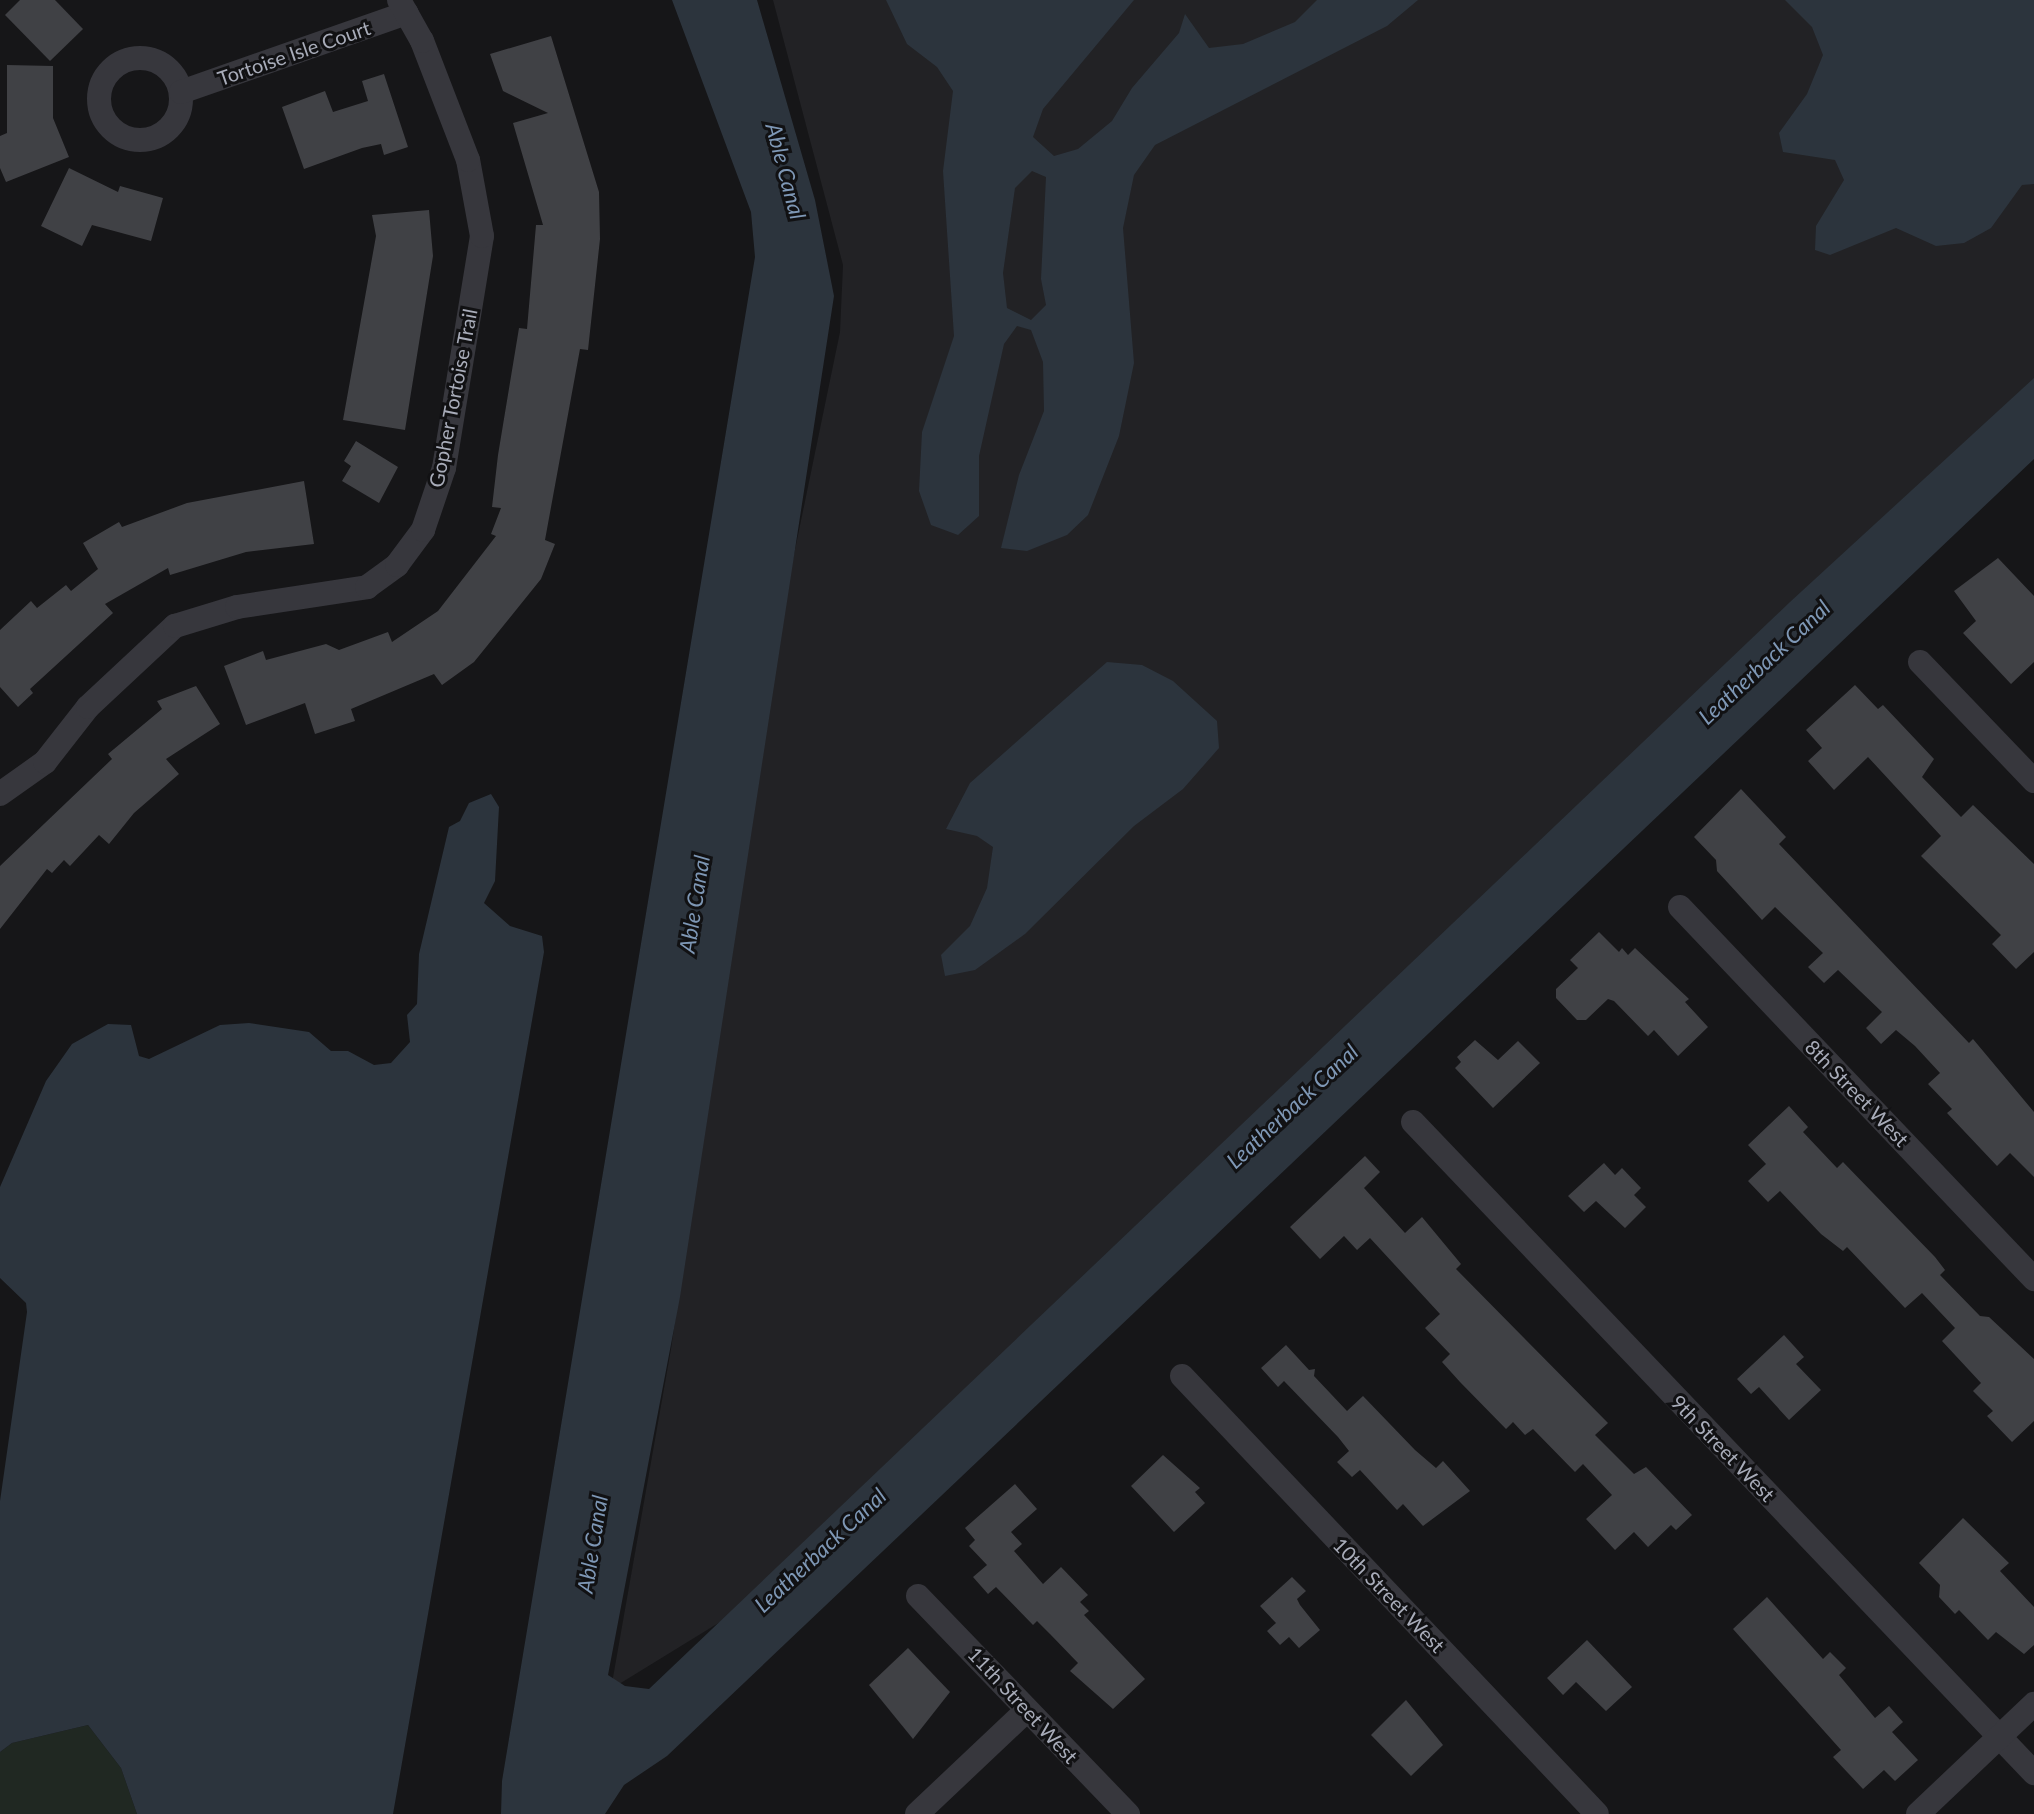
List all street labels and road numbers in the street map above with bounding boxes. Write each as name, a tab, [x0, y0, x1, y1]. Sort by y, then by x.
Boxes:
street label: Tortoise Isle Court	[214, 16, 374, 90]
street label: Gopher Tortoise Trail	[424, 306, 482, 490]
street label: 8th Street West	[1800, 1035, 1914, 1151]
street label: 9th Street West	[1666, 1390, 1780, 1506]
street label: 10th Street West	[1328, 1533, 1450, 1657]
street label: 11th Street West	[963, 1642, 1083, 1768]

